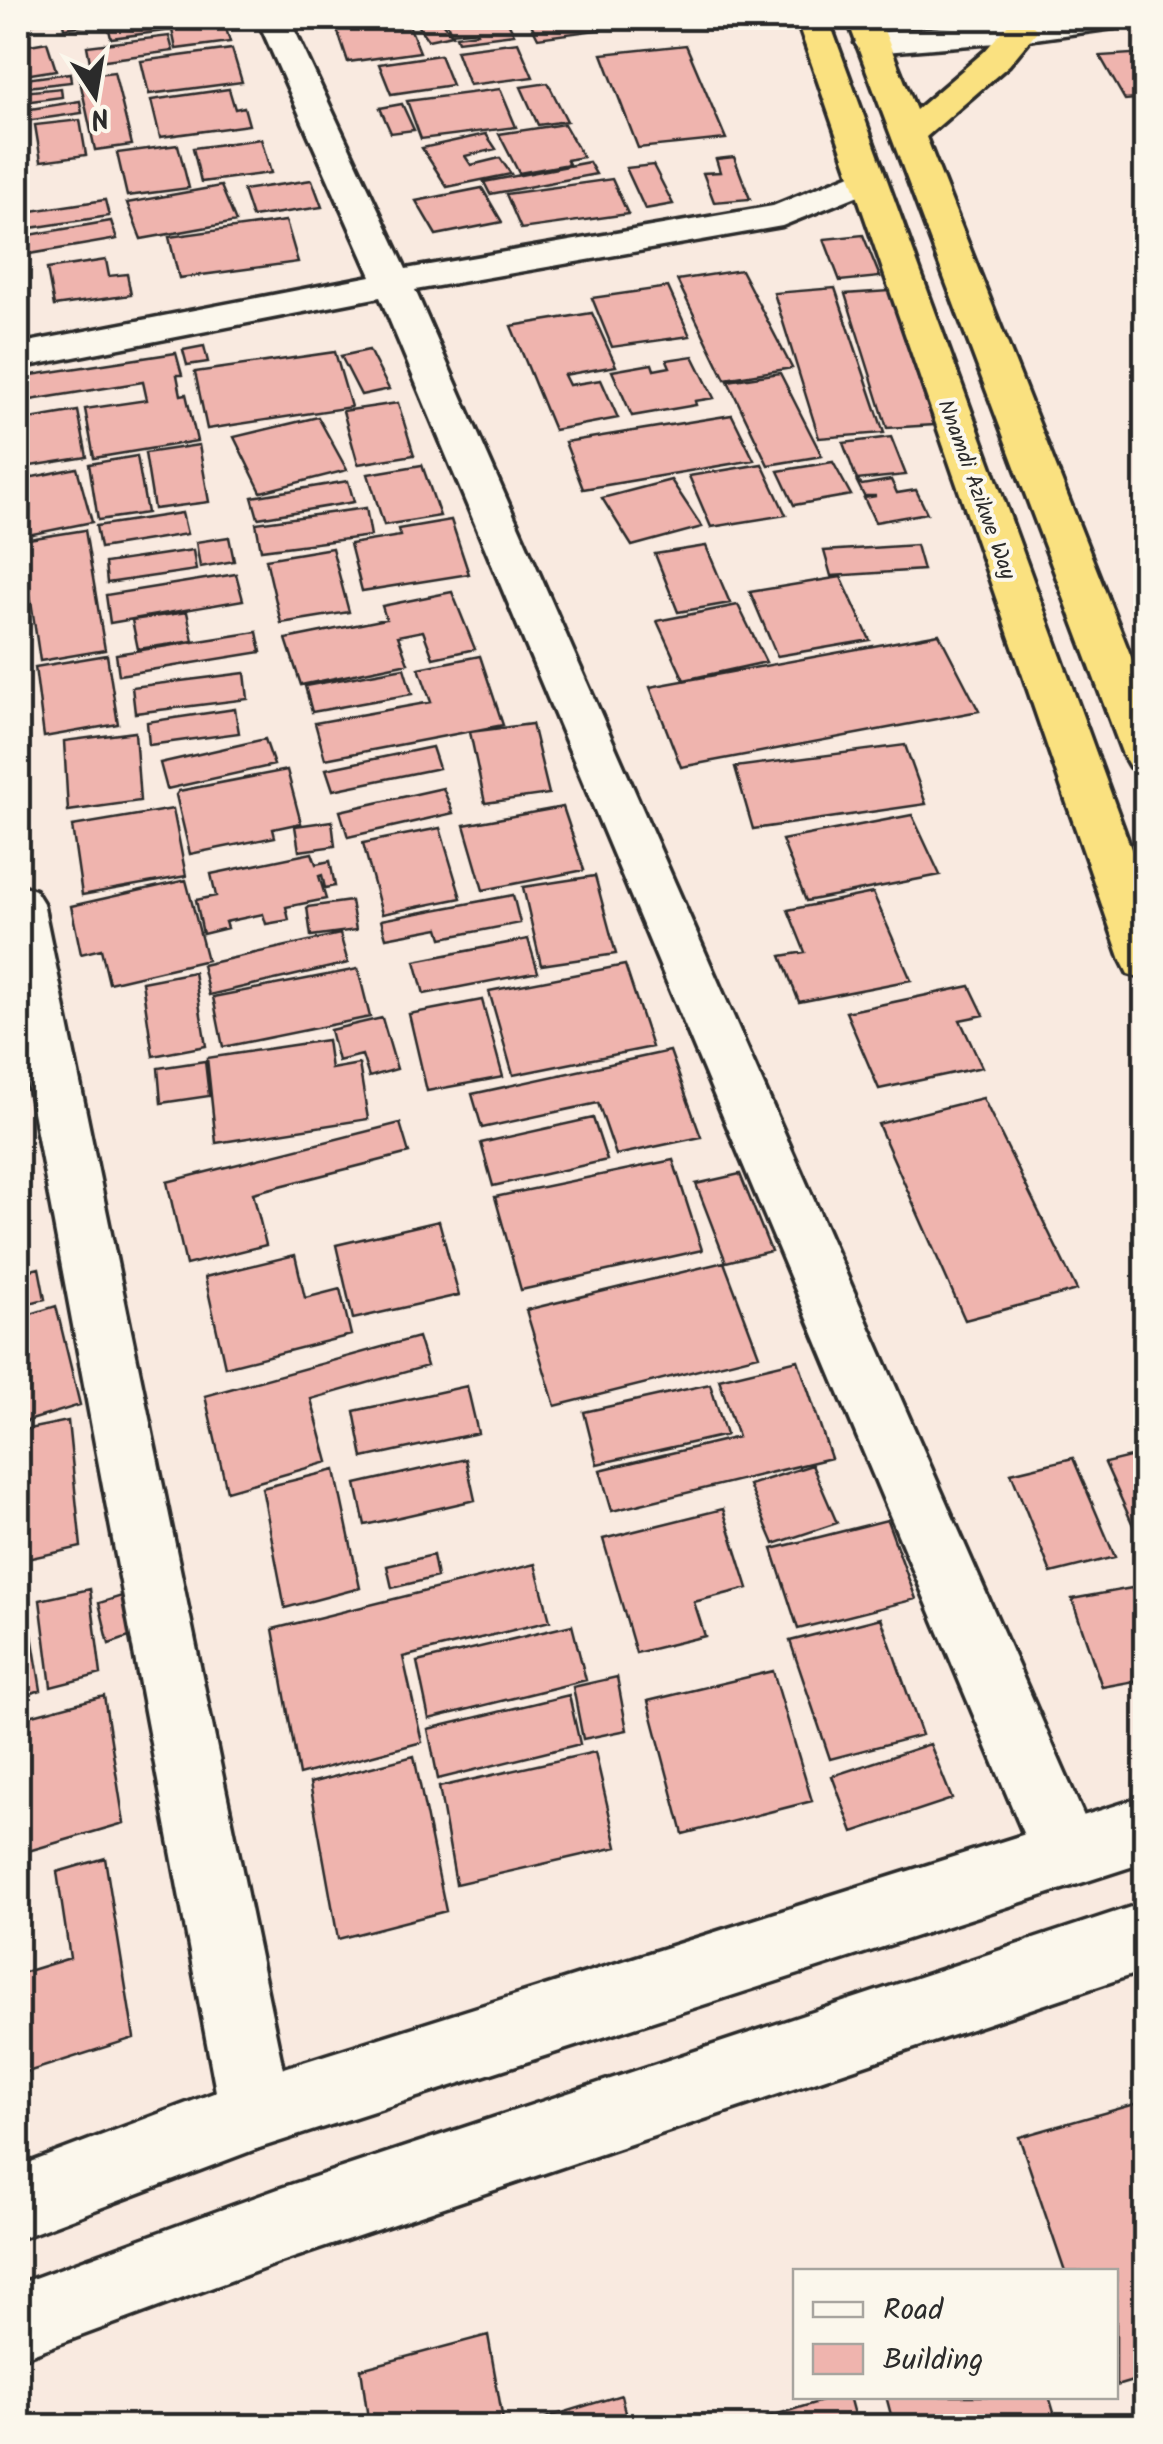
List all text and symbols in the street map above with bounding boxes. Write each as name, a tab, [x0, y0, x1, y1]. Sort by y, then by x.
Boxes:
north arrow	[45, 45, 145, 145]
text: N	[86, 93, 113, 141]
street label: Nnamdi Azikwe Way	[927, 395, 1025, 585]
legend	[793, 2269, 1118, 2399]
text: Road	[883, 2287, 944, 2335]
text: Building	[883, 2337, 983, 2385]

